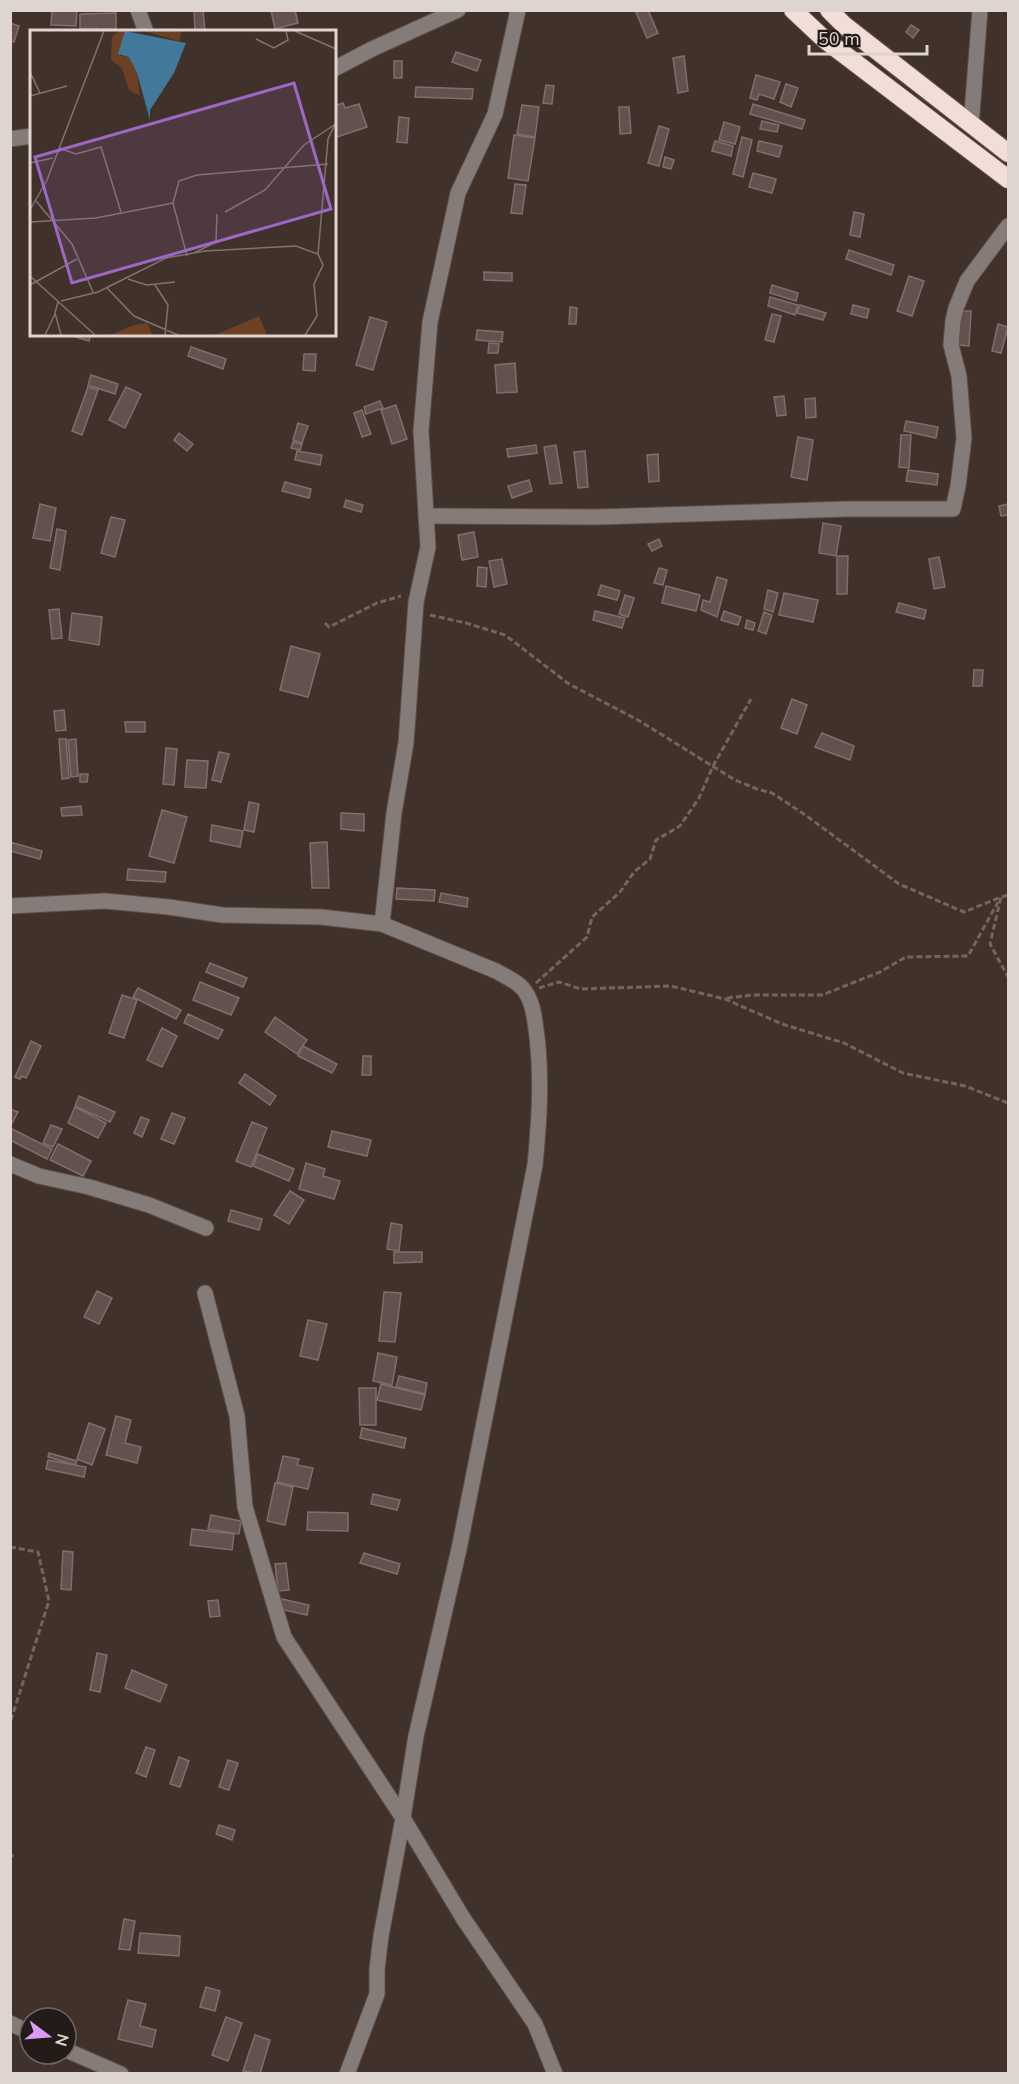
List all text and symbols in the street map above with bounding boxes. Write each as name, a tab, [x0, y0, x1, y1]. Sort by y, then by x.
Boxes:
scale bar	[809, 18, 928, 56]
text: 50 m	[818, 27, 860, 51]
inset map	[30, 30, 336, 336]
north arrow	[18, 2006, 78, 2066]
text: N	[49, 2031, 74, 2049]

